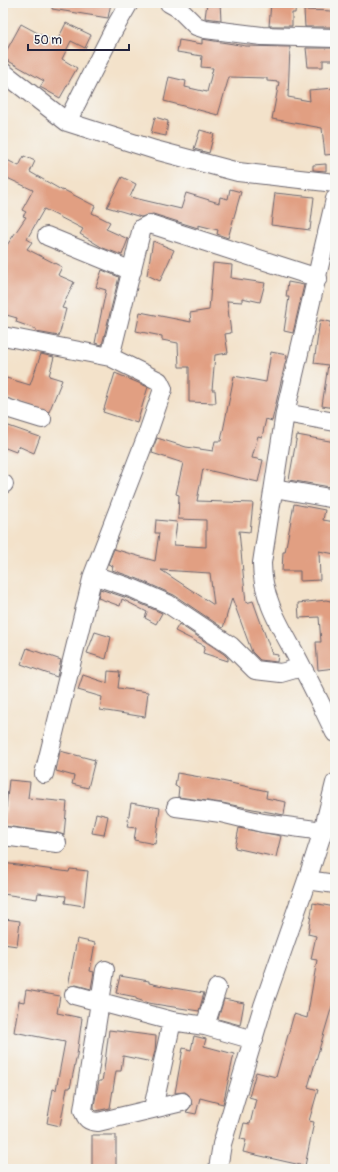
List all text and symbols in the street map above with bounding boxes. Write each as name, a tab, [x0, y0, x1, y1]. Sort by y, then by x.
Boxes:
scale bar	[28, 26, 129, 52]
text: 50 m	[34, 33, 62, 48]

